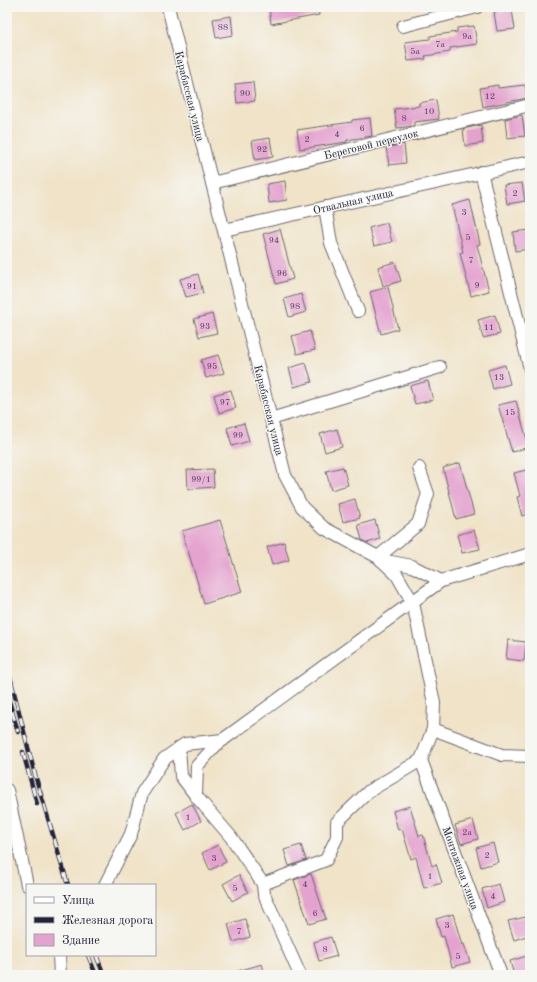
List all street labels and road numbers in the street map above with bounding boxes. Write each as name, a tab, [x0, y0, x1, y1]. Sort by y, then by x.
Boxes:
street label: Карабасская улица	[172, 50, 205, 143]
street label: Береговой переулок	[323, 128, 420, 162]
street label: Отвальная улица	[312, 188, 395, 217]
street label: Карабасская улица	[251, 364, 284, 457]
street label: Монтажная улица	[439, 825, 480, 912]

